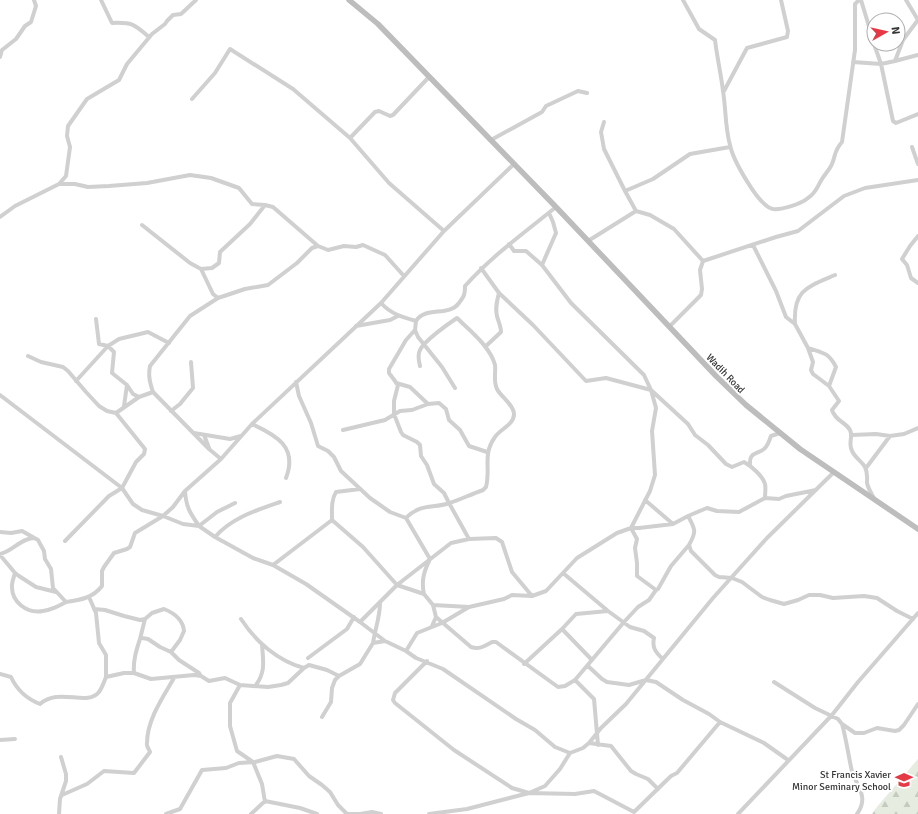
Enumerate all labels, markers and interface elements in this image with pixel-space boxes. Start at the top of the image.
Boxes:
north arrow [866,12,906,52]
text: N [888,26,902,35]
street label: Wadih Road [704,351,747,396]
place label: St Francis Xavier Minor Seminary School [792,769,891,793]
school or university icon: St Francis Xavier Minor Seminary School [894,770,914,790]

